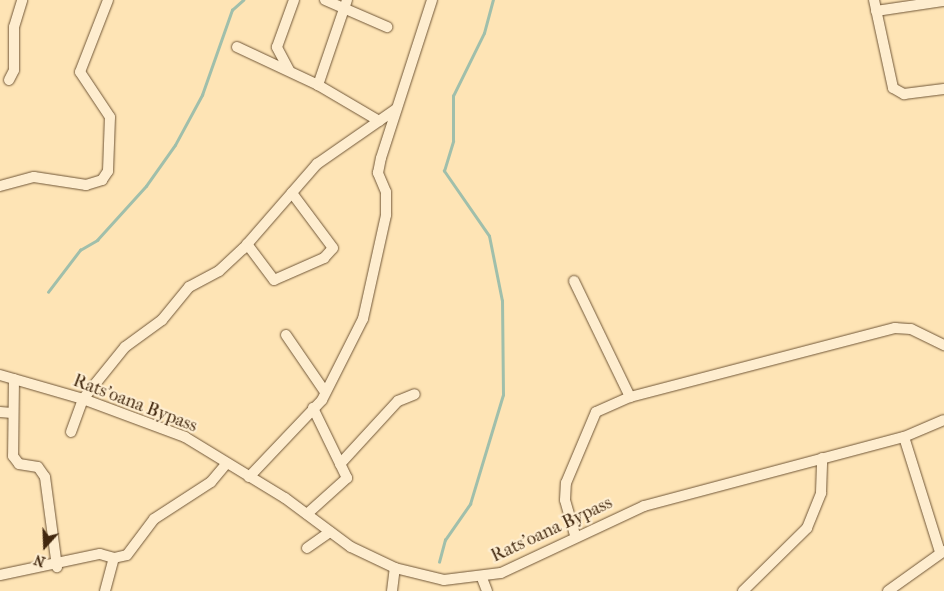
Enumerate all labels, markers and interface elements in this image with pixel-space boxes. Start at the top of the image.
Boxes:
street label: Rats'oana Bypass [70,370,200,438]
street label: Rats'oana Bypass [488,493,616,567]
north arrow [20,521,70,571]
text: N [32,551,48,570]

